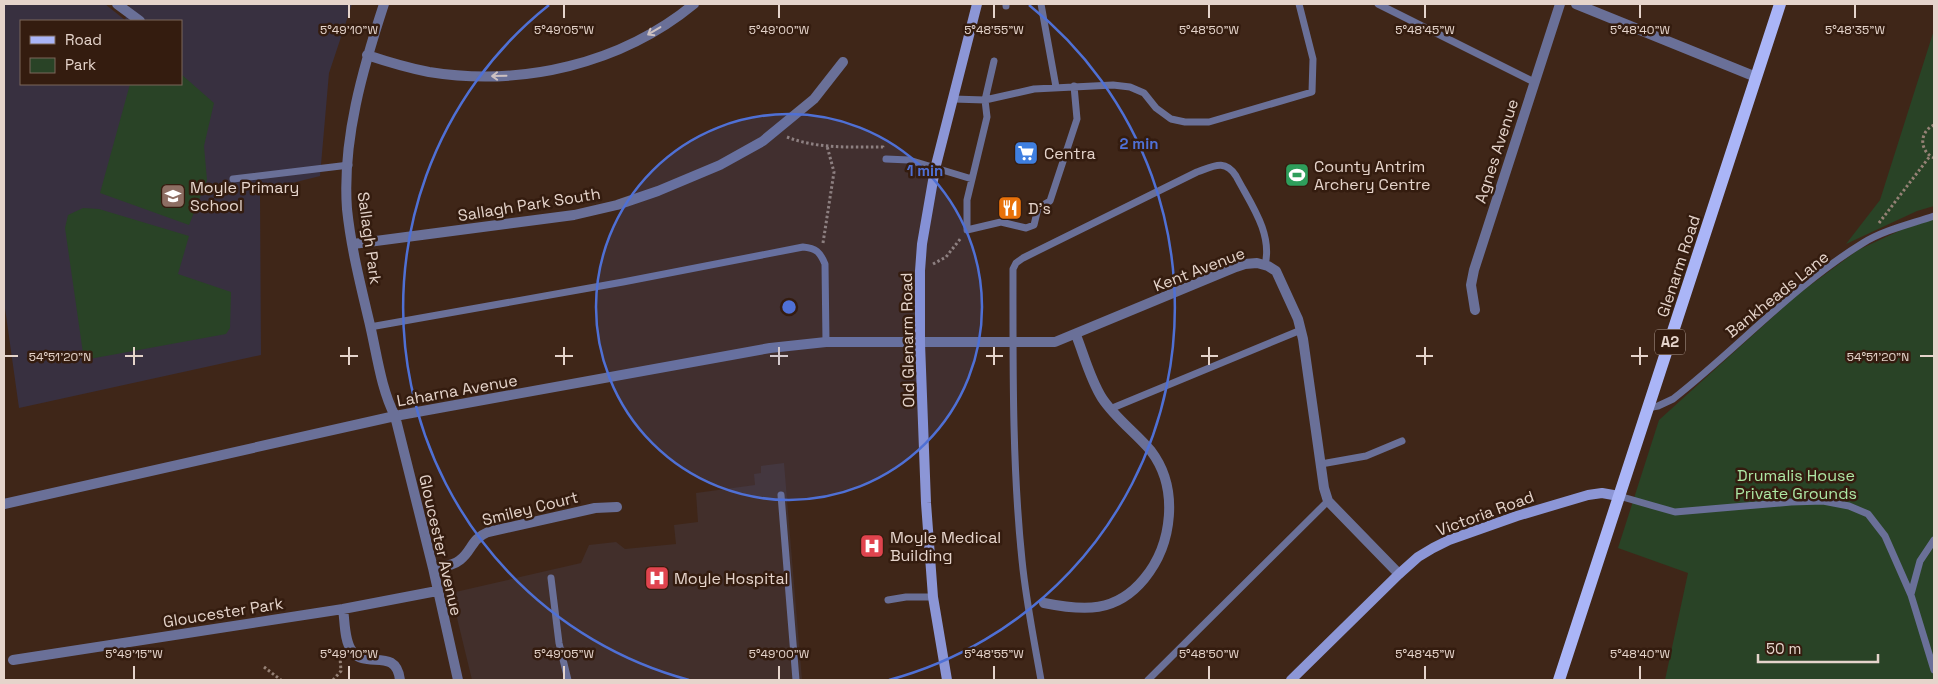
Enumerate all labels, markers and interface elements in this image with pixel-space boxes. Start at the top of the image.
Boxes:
legend [20,20,182,85]
text: 5°49'10"W [320,22,378,38]
text: 5°49'05"W [534,22,595,38]
text: 5°49'00"W [749,22,810,38]
text: 5°48'55"W [964,22,1024,38]
text: 5°48'50"W [1179,22,1240,38]
text: 5°48'45"W [1395,22,1455,38]
text: 5°48'40"W [1610,22,1671,38]
text: 5°48'35"W [1825,22,1885,38]
one-way arrow [647,27,661,37]
text: Road [65,30,102,49]
text: Park [65,55,96,74]
one-way arrow [492,71,508,81]
street label: Agnes Avenue [1470,96,1523,206]
text: 2 min [1120,134,1158,153]
supermarket icon: Centra [1013,140,1039,166]
place label: Centra [1044,143,1096,164]
place label: County Antrim Archery Centre [1314,156,1431,195]
text: 1 min [907,161,943,180]
sports icon: County Antrim Archery Centre [1284,162,1310,188]
place label: Moyle Primary School [190,177,299,216]
school or university icon: Moyle Primary School [160,183,186,209]
street label: Sallagh Park South [456,183,602,226]
street label: Sallagh Park [353,190,386,286]
restaurant icon: D's [997,195,1023,221]
place label: D's [1028,198,1051,219]
street label: Glenarm Road [1652,212,1705,320]
street label: Kent Avenue [1150,242,1248,297]
street label: Bankheads Lane [1722,246,1833,342]
street label: Old Glenarm Road [896,272,919,408]
centre of rings [780,298,798,316]
road number: A2 [1655,330,1685,354]
text: 54°51'20"N [29,349,91,365]
text: 54°51'20"N [1847,349,1909,365]
street label: Laharna Avenue [395,370,519,411]
park label: Drumalis House Private Grounds [1735,465,1857,504]
street label: Gloucester Avenue [414,472,467,618]
street label: Smiley Court [480,486,580,531]
street label: Victoria Road [1433,486,1537,541]
place label: Moyle Medical Building [890,527,1001,566]
hospital icon: Moyle Medical Building [859,533,885,559]
hospital icon: Moyle Hospital [644,565,670,591]
place label: Moyle Hospital [674,568,789,589]
street label: Gloucester Park [161,593,285,632]
scale bar [1758,632,1878,664]
text: 50 m [1766,639,1801,658]
text: 5°49'15"W [105,646,163,662]
text: 5°49'10"W [320,646,378,662]
text: 5°49'05"W [534,646,595,662]
text: 5°49'00"W [749,646,810,662]
text: 5°48'55"W [964,646,1024,662]
text: 5°48'50"W [1179,646,1240,662]
text: 5°48'45"W [1395,646,1455,662]
text: 5°48'40"W [1610,646,1671,662]

